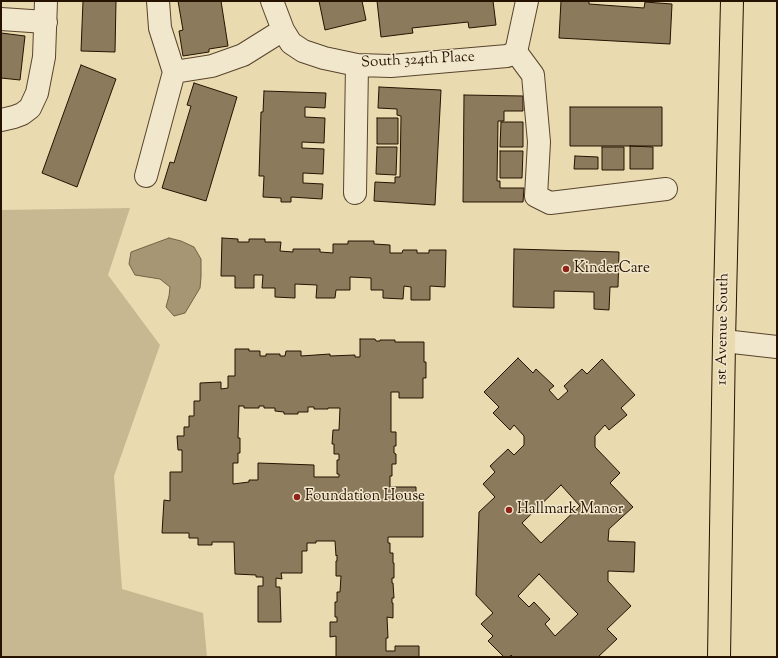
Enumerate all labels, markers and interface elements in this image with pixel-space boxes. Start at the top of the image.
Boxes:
street label: South 324th Place [361,49,475,73]
place label: KinderCare [574,260,650,278]
marker: KinderCare [561,264,571,274]
street label: 1st Avenue South [714,273,734,385]
place label: Foundation House [305,488,425,506]
marker: Foundation House [292,492,302,502]
place label: Hallmark Manor [517,501,623,519]
marker: Hallmark Manor [504,505,514,515]

